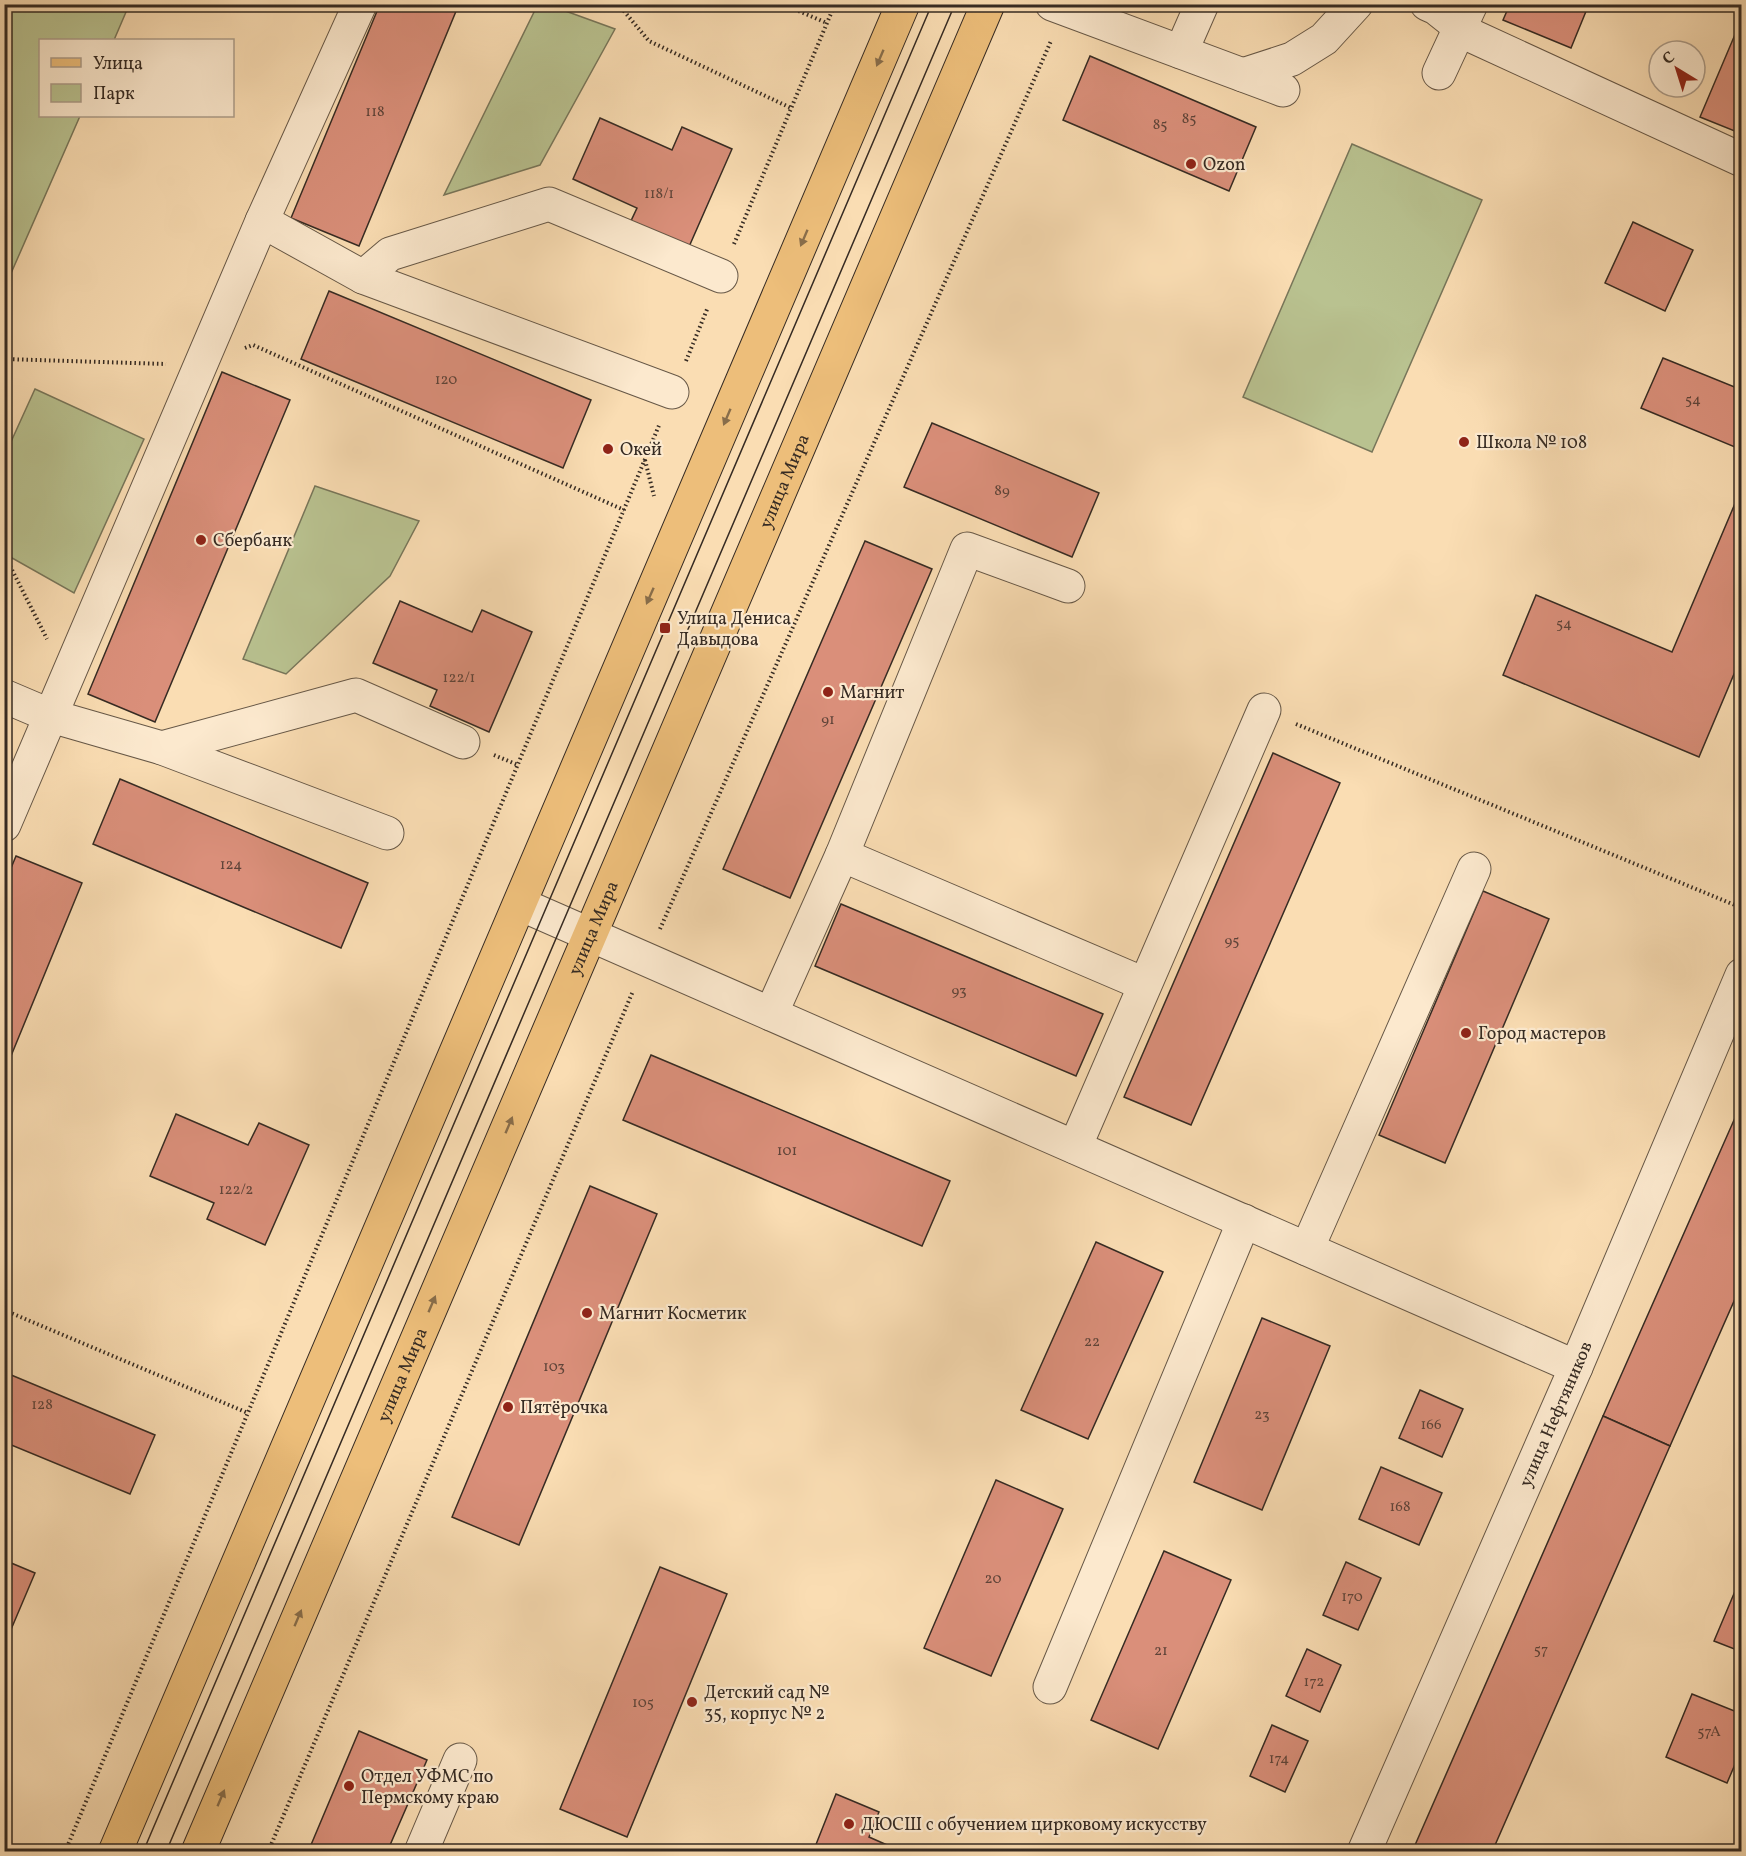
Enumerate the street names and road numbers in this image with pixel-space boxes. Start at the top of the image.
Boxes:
street label: улица Мира [754,430,817,533]
street label: улица Мира [563,877,626,980]
street label: улица Мира [372,1324,435,1427]
street label: улица Нефтяников [1514,1338,1599,1491]

